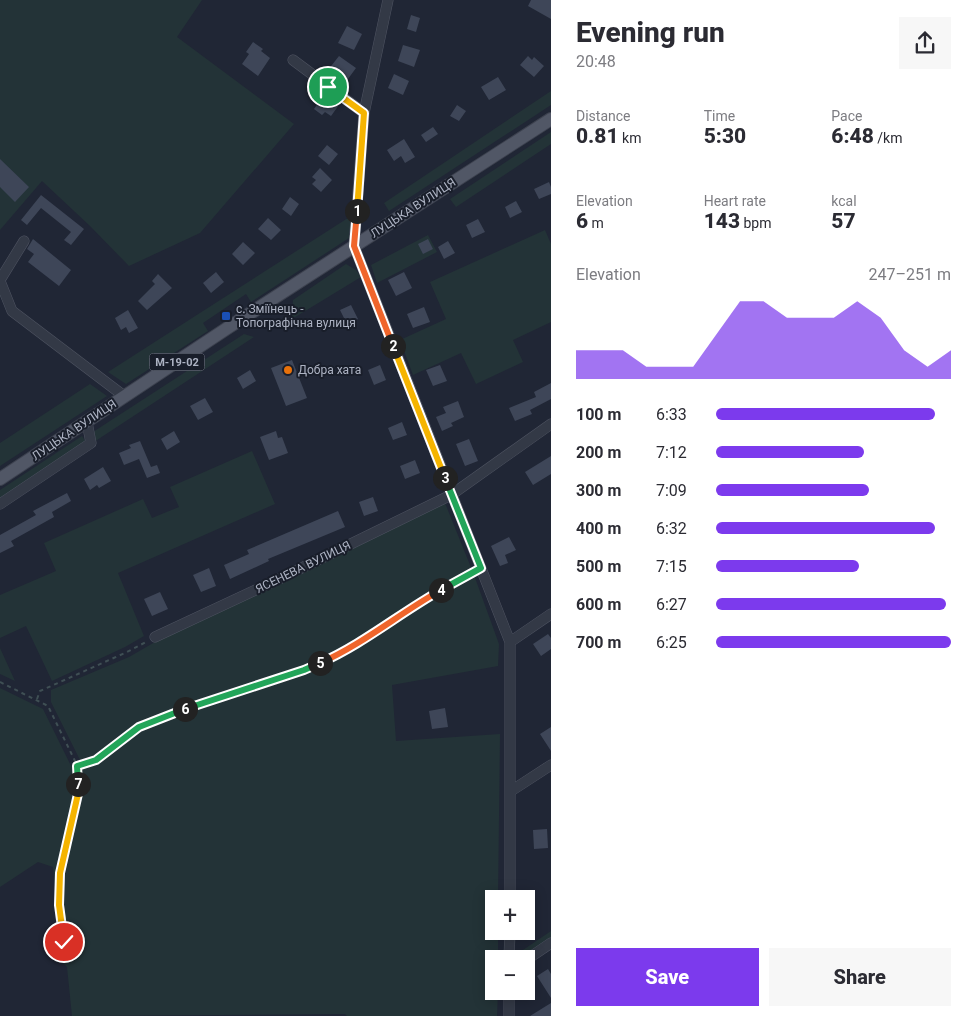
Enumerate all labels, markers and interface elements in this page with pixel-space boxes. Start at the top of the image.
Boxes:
text: Evening run [576,16,725,49]
button: share [899,17,951,69]
text: 20:48 [576,52,616,71]
pin [307,66,349,108]
icon: arrive [314,73,342,101]
text: Distance [576,108,631,124]
text: Time [704,108,735,124]
text: Pace [831,108,862,124]
text: 0.81 [576,124,619,148]
text: 5:30 [704,124,746,148]
text: 6:48 [831,124,874,148]
text: km [619,130,641,146]
text: /km [874,130,902,146]
street label: ЛУЦЬКА ВУЛИЦЯ [368,175,458,241]
text: Elevation [576,193,633,209]
text: Heart rate [704,193,766,209]
text: kcal [831,193,857,209]
pin: 1 [344,198,370,224]
text: 1 [353,203,362,219]
text: 6 [576,209,588,233]
text: 143 [704,209,740,233]
text: 57 [831,209,856,233]
text: m [588,215,604,231]
text: bpm [740,215,771,231]
text: Elevation [576,265,641,284]
text: 247–251 m [869,265,951,284]
place label: с. Зміїнець - Топографічна вулиця [236,302,356,330]
marker: с. Зміїнець - Топографічна вулиця [220,310,232,322]
pin: 2 [380,334,406,358]
text: 2 [389,338,398,354]
road number: М-19-02 [150,354,204,371]
place label: Добра хата [298,363,361,377]
marker: Добра хата [282,364,294,376]
street label: ЛУЦЬКА ВУЛИЦЯ [29,397,119,463]
text: 100 m [576,405,621,424]
text: 6:33 [656,405,687,424]
text: 200 m [576,443,621,462]
text: 7:12 [656,443,687,462]
pin: 3 [432,466,458,490]
text: 3 [441,470,450,486]
text: 300 m [576,481,621,500]
text: 7:09 [656,481,687,500]
text: 400 m [576,519,621,538]
text: 6:32 [656,519,687,538]
street label: ЯСЕНЕВА ВУЛИЦЯ [253,538,353,596]
text: 500 m [576,557,621,576]
text: 7:15 [656,557,687,576]
pin: 4 [428,578,454,602]
text: 4 [437,582,446,598]
text: 600 m [576,595,621,614]
text: 6:27 [656,595,687,614]
text: 700 m [576,633,621,652]
text: 6:25 [656,633,687,652]
pin: 5 [308,650,332,676]
text: 5 [316,655,325,671]
pin: 6 [172,696,198,722]
text: 6 [181,701,190,717]
pin: 7 [66,772,90,796]
text: 7 [74,776,83,792]
map controls [485,890,535,1000]
button: + [485,890,535,940]
pin [43,921,85,963]
icon: check [50,928,78,956]
button: Save [576,948,759,1006]
button: Share [769,948,951,1006]
button: − [485,950,535,1000]

